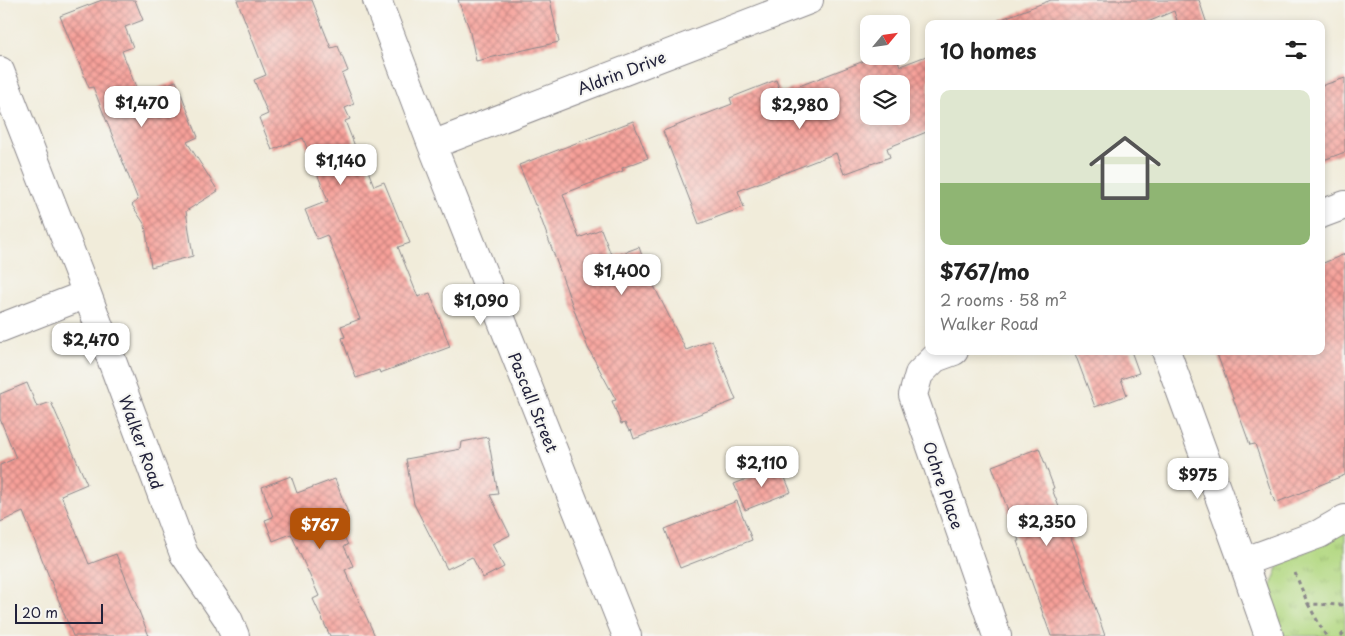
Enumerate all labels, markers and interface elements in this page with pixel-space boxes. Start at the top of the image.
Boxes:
north arrow [860,15,910,65]
map controls [860,15,910,125]
text: 10 homes [940,34,1037,66]
icon: filters [1282,36,1310,64]
street label: Aldrin Drive [573,44,669,100]
button: layers [860,75,910,125]
pin: $1,470 [101,86,183,128]
pin: $2,980 [759,88,841,130]
text: $1,470 [115,90,169,114]
text: $2,980 [772,92,828,116]
icon: home [1080,123,1170,213]
pin: $1,140 [300,144,382,186]
text: $1,140 [316,148,366,172]
pin: $1,400 [581,254,663,296]
text: $767/mo [940,255,1029,287]
text: $1,400 [594,258,650,282]
pin: $1,090 [440,284,522,326]
text: 2 rooms · 58 m² [940,287,1067,311]
text: $1,090 [454,288,508,312]
text: Walker Road [940,311,1039,335]
pin: $2,470 [50,322,132,365]
text: $2,470 [63,327,119,351]
street label: Pascall Street [503,348,565,456]
street label: Walker Road [114,392,170,492]
street label: Ochre Place [918,438,970,532]
pin: $2,110 [721,446,803,488]
text: $2,110 [737,450,787,474]
pin: $975 [1168,458,1228,500]
text: $975 [1178,462,1218,486]
pin: $2,350 [1006,504,1088,547]
pin: $767 [290,508,350,550]
text: $2,350 [1018,509,1076,533]
text: $767 [301,512,339,536]
scale bar [15,601,102,624]
text: 20 m [22,602,58,623]

